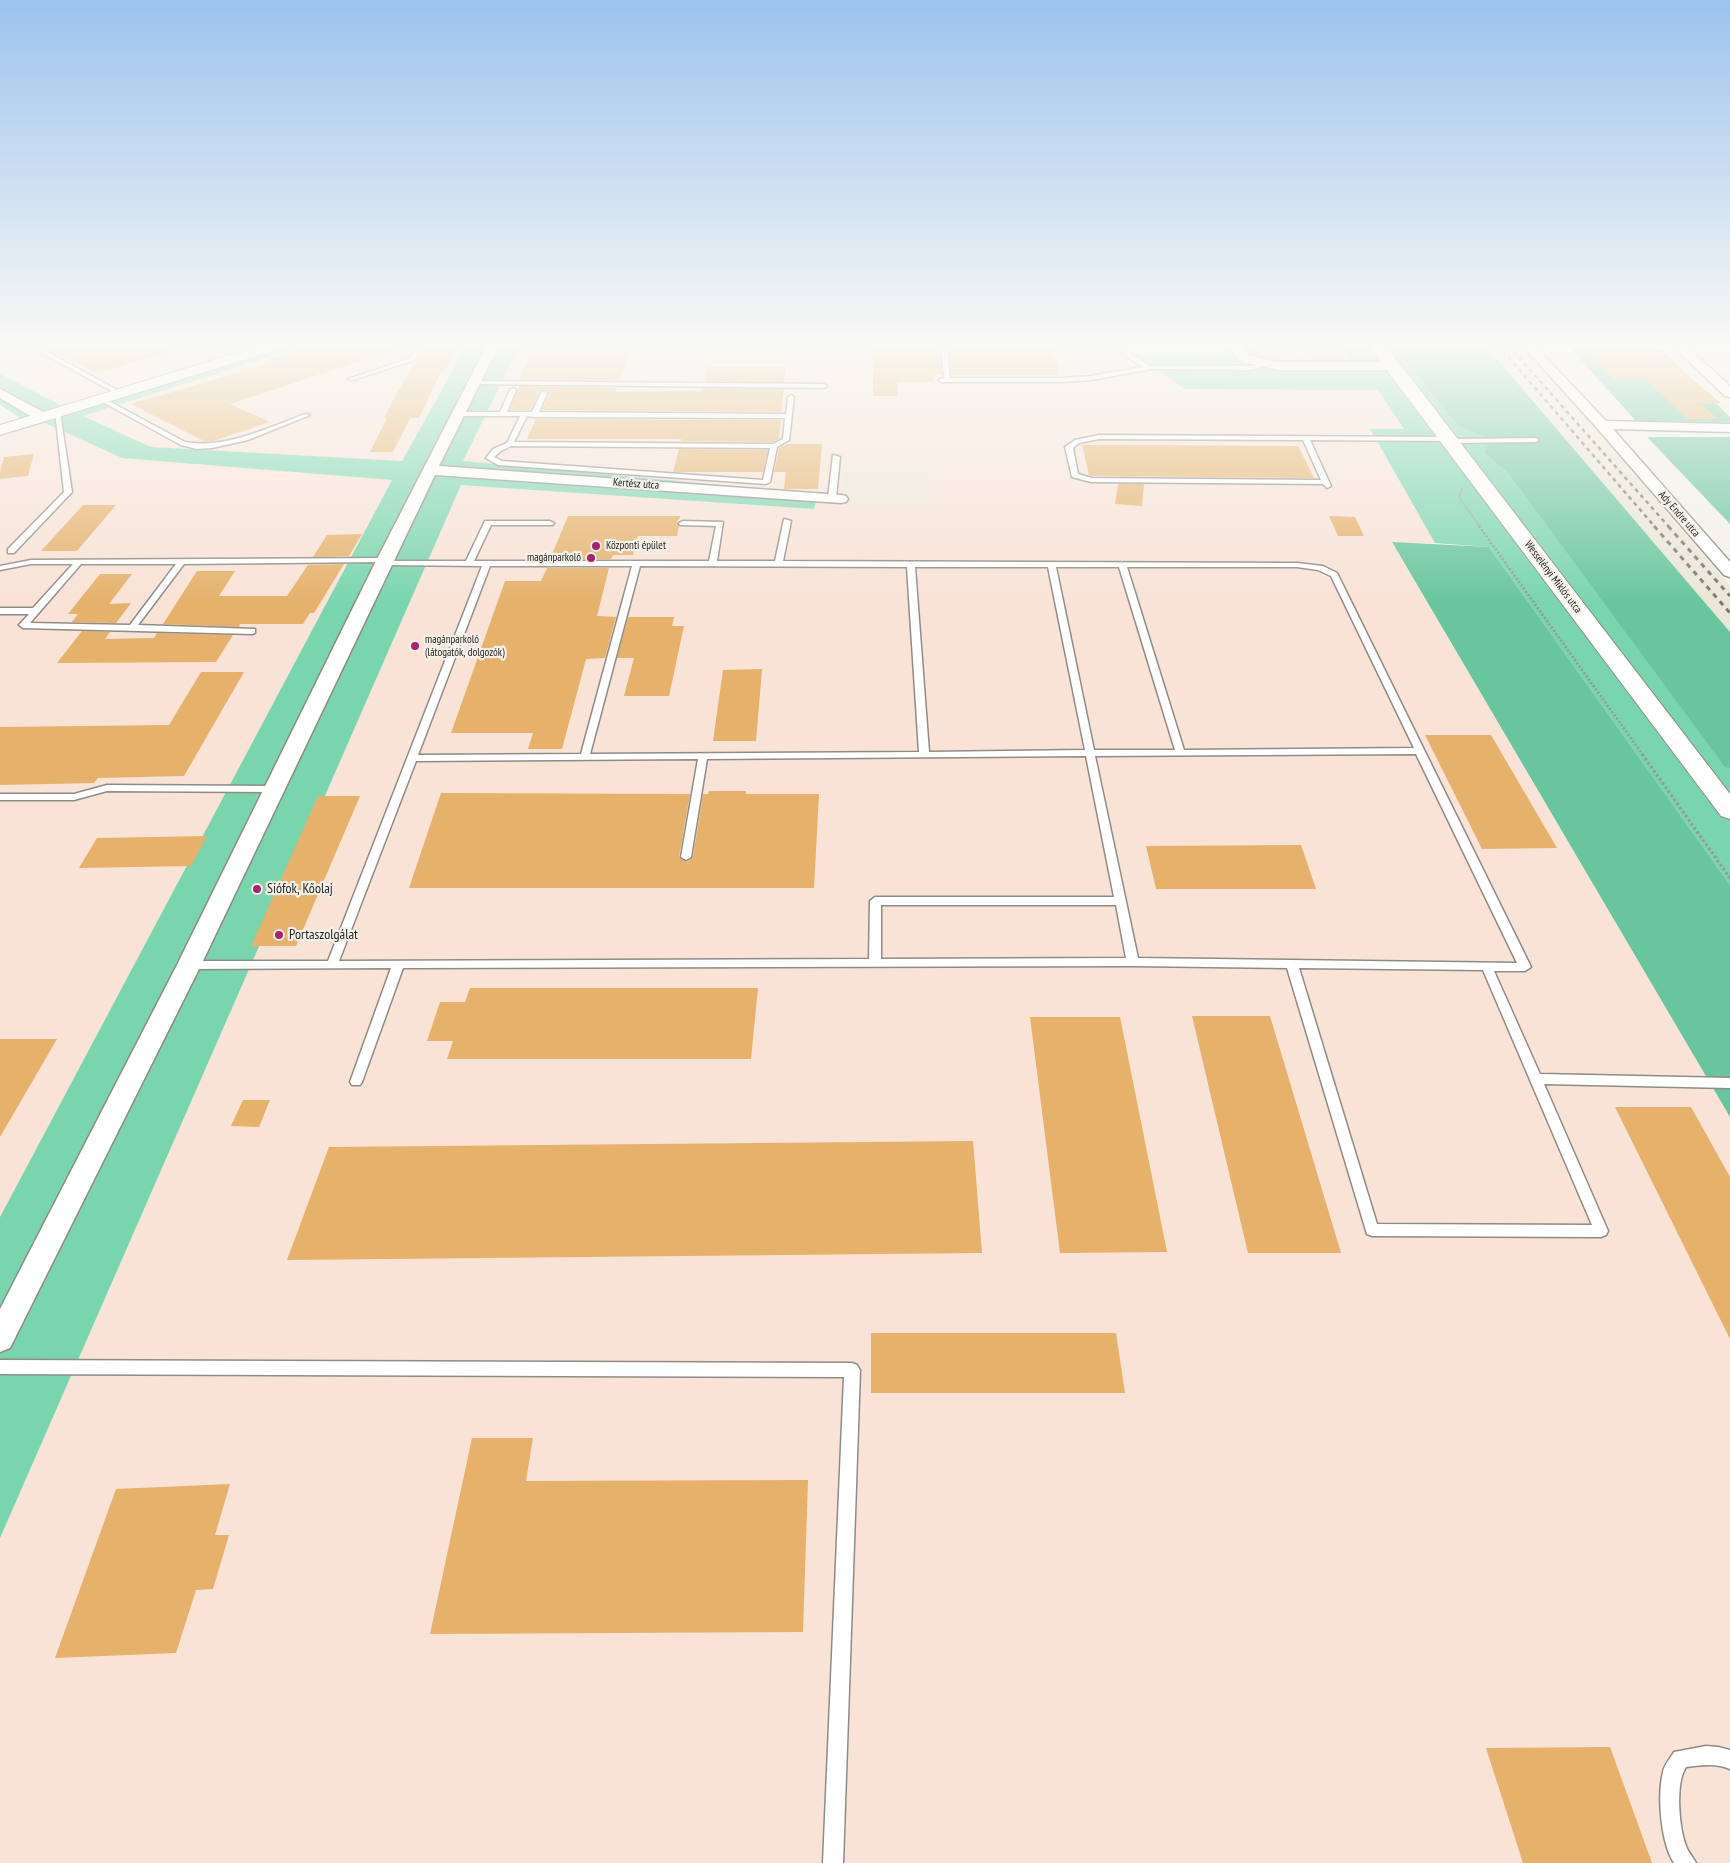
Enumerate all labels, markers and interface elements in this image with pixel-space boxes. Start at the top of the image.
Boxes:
street label: Kertész utca [612,476,660,492]
street label: Ady Endre utca [1655,488,1703,540]
street label: Wesselényi Miklós utca [1521,538,1585,616]
place label: Központi épület [606,539,666,553]
marker: Központi épület [590,540,602,552]
place label: magánparkoló [527,551,581,565]
marker: magánparkoló [585,552,597,564]
place label: magánparkoló (látogatók, dolgozók) [425,633,505,659]
marker: magánparkoló (látogatók, dolgozók) [409,640,421,652]
place label: Siófok, Kőolaj [267,881,333,897]
marker: Siófok, Kőolaj [251,883,263,895]
place label: Portaszolgálat [289,927,358,943]
marker: Portaszolgálat [273,929,285,941]

